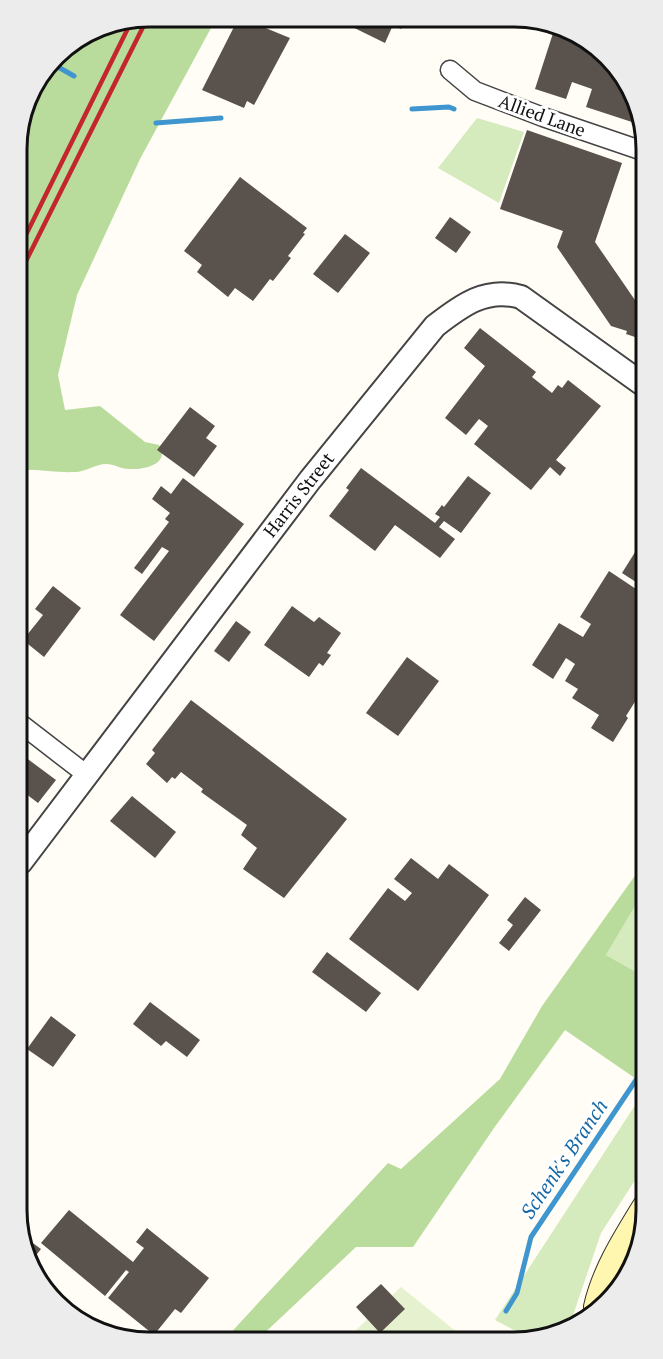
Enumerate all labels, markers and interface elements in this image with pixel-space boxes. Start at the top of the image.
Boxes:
street label: Allied Lane [496,88,589,142]
street label: Harris Street [257,447,339,542]
water label: Schenk's Branch [514,1094,613,1224]

